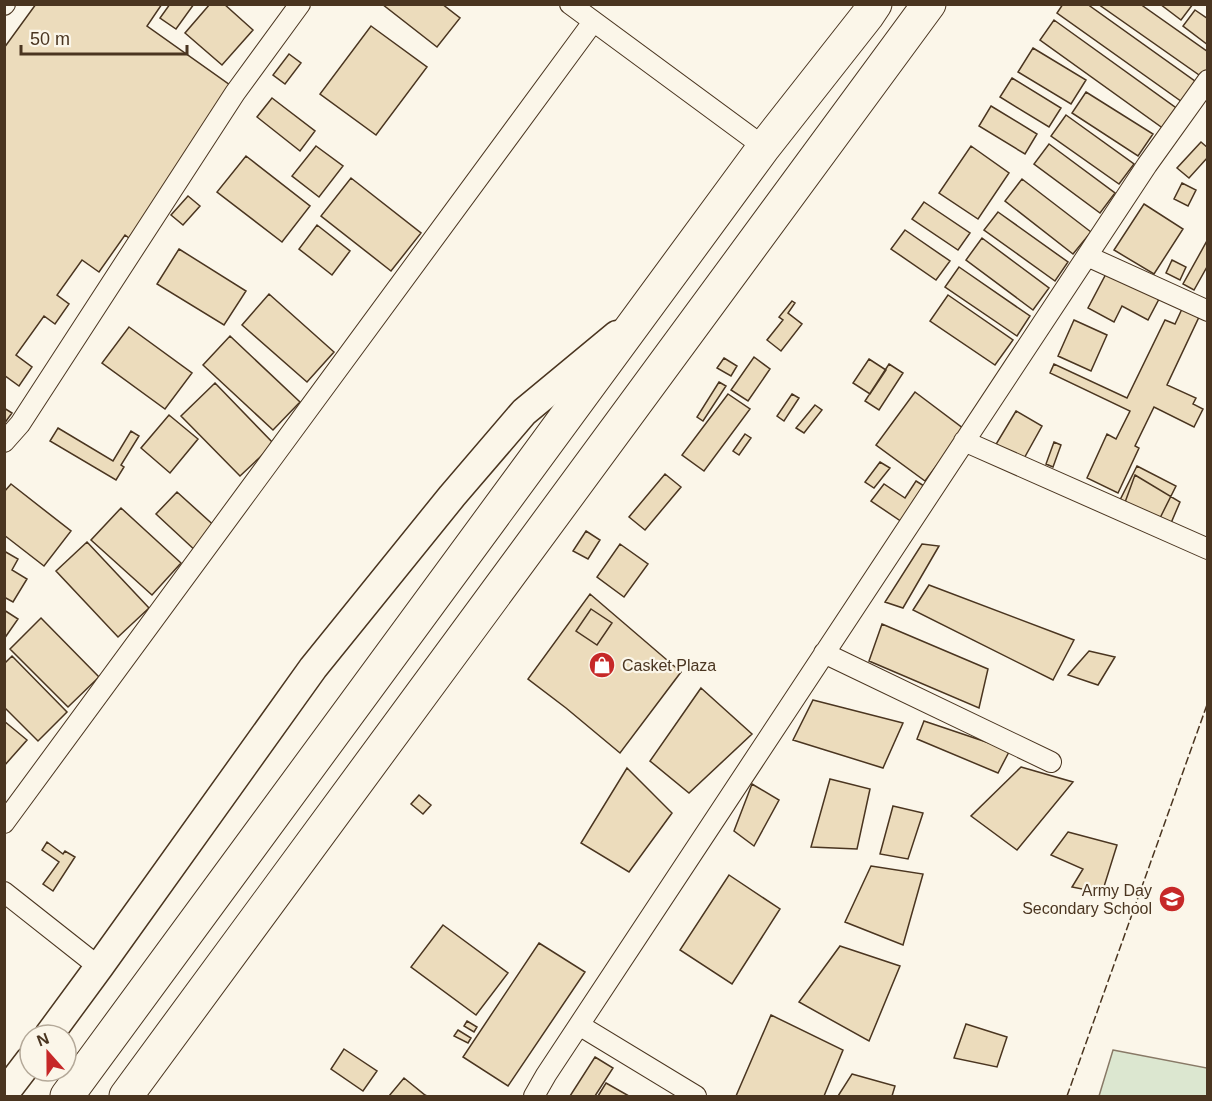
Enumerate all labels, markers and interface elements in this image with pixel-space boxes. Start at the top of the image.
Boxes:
scale bar [21,18,188,56]
text: 50 m [30,29,70,49]
shop icon: Casket Plaza [587,650,617,680]
place label: Casket Plaza [622,657,716,674]
place label: Army Day Secondary School [1022,882,1152,917]
school or university icon: Army Day Secondary School [1157,884,1187,914]
north arrow [18,1023,78,1083]
text: N [34,1029,51,1049]

